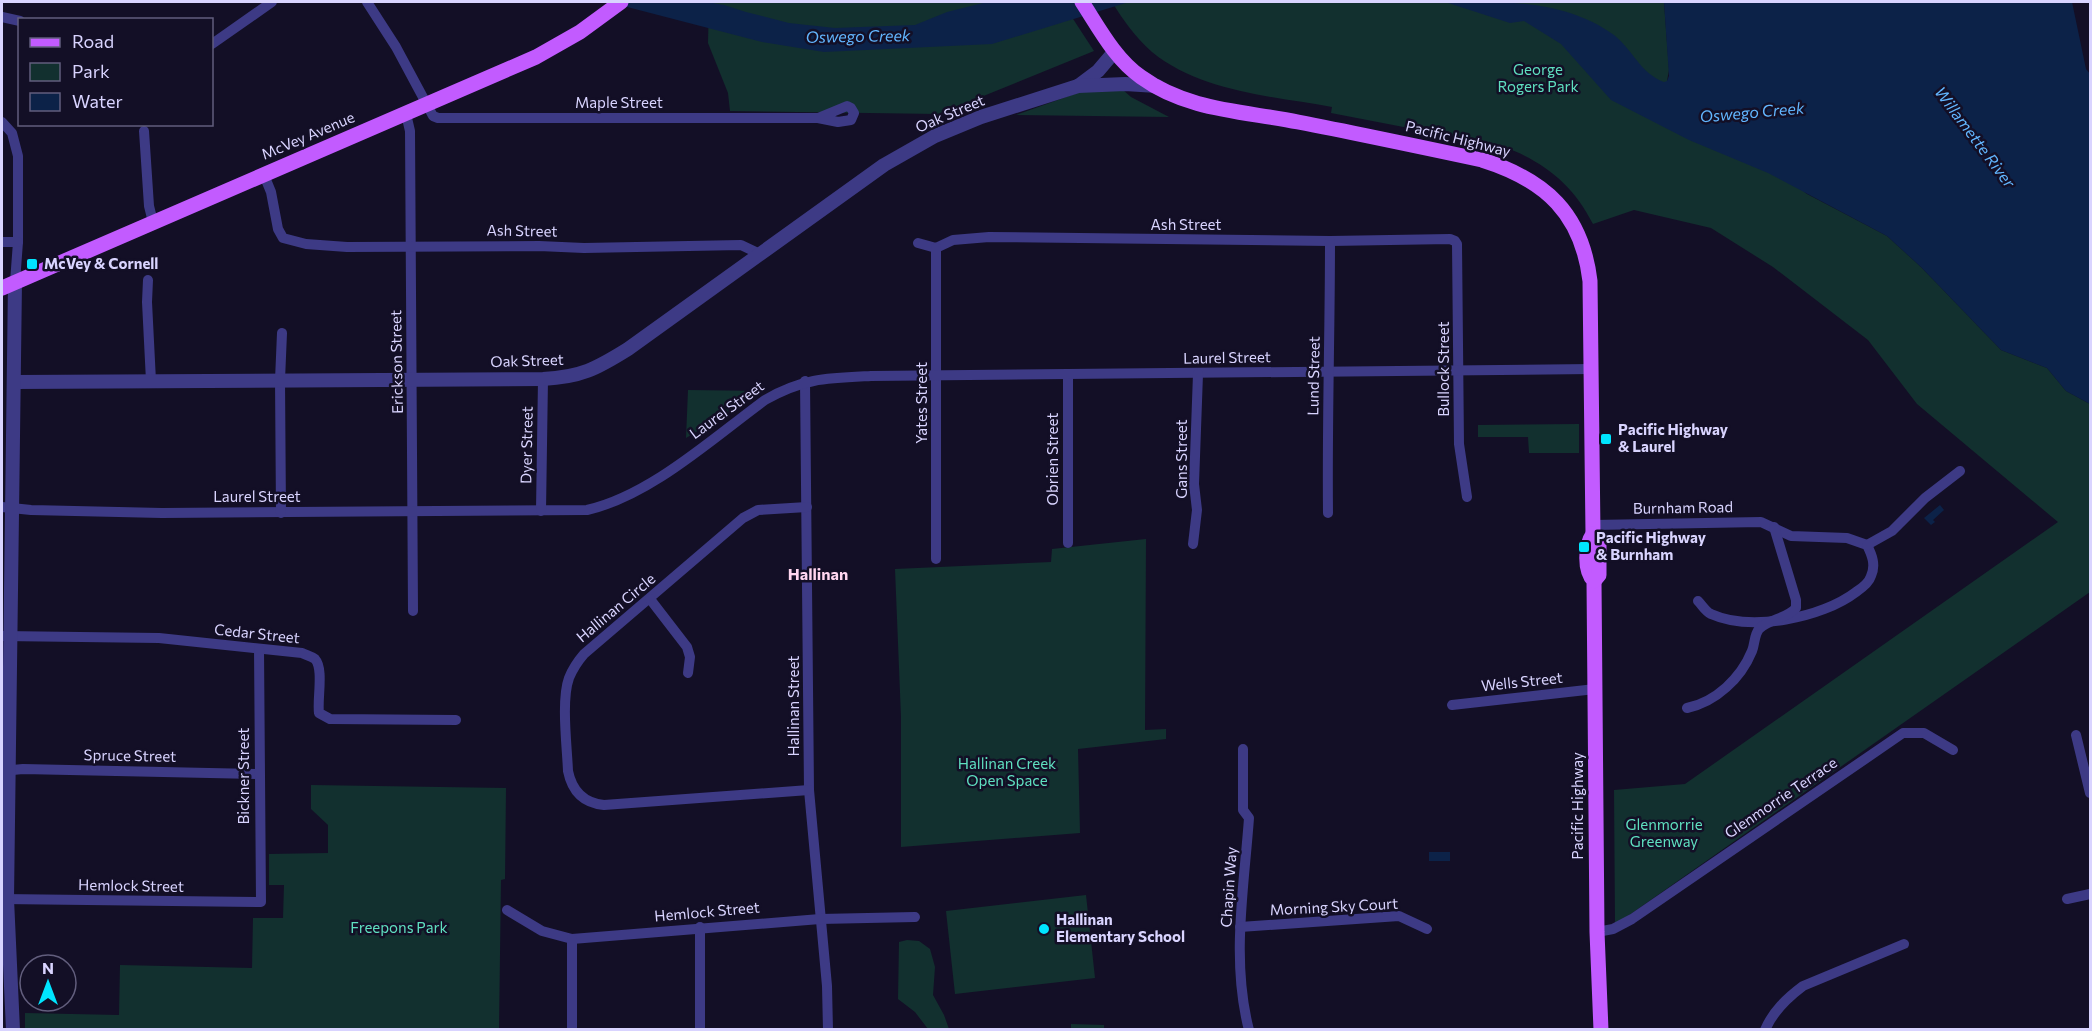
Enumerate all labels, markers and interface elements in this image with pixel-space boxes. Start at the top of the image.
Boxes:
legend [18,18,213,126]
water label: Oswego Creek [805,25,911,46]
text: Road [72,30,114,52]
text: Park [72,60,110,82]
park label: George Rogers Park [1497,60,1579,95]
water label: Willamette River [1931,82,2020,191]
text: Water [72,90,123,112]
street label: Oak Street [912,90,987,136]
street label: Maple Street [575,93,663,111]
water label: Oswego Creek [1699,97,1805,126]
street label: McVey Avenue [258,107,357,163]
street label: Pacific Highway [1404,116,1513,160]
street label: Ash Street [1150,215,1222,233]
street label: Ash Street [486,220,558,240]
place label: McVey & Cornell [44,254,158,272]
marker: McVey & Cornell [25,257,39,271]
street label: Erickson Street [386,310,406,414]
street label: Bullock Street [1434,321,1452,417]
street label: Lund Street [1303,336,1323,416]
street label: Laurel Street [1183,347,1271,367]
street label: Oak Street [490,350,564,370]
street label: Yates Street [912,362,930,444]
street label: Laurel Street [686,376,767,442]
street label: Dyer Street [516,406,536,484]
street label: Obrien Street [1043,413,1061,505]
street label: Gans Street [1172,419,1190,499]
place label: Pacific Highway & Laurel [1618,420,1729,455]
marker: Pacific Highway & Laurel [1599,432,1613,446]
street label: Laurel Street [213,487,301,505]
street label: Burnham Road [1633,497,1733,517]
place label: Pacific Highway & Burnham [1596,528,1707,563]
marker: Pacific Highway & Burnham [1577,540,1591,554]
district label: Hallinan [788,564,848,583]
street label: Hallinan Circle [572,569,659,645]
street label: Cedar Street [213,620,301,646]
street label: Hallinan Street [784,656,802,756]
street label: Wells Street [1480,668,1564,694]
street label: Bickner Street [234,728,252,824]
street label: Spruce Street [84,745,176,765]
street label: Pacific Highway [1568,752,1586,860]
street label: Glenmorrie Terrace [1721,753,1840,841]
park label: Hallinan Creek Open Space [958,754,1056,789]
park label: Glenmorrie Greenway [1625,815,1703,850]
street label: Chapin Way [1216,846,1240,928]
street label: Hemlock Street [78,875,184,895]
street label: Morning Sky Court [1269,894,1399,918]
street label: Hemlock Street [653,897,760,925]
place label: Hallinan Elementary School [1056,910,1185,945]
park label: Freepons Park [350,918,448,936]
marker: Hallinan Elementary School [1037,922,1051,936]
north arrow [18,953,78,1013]
text: N [42,958,54,977]

